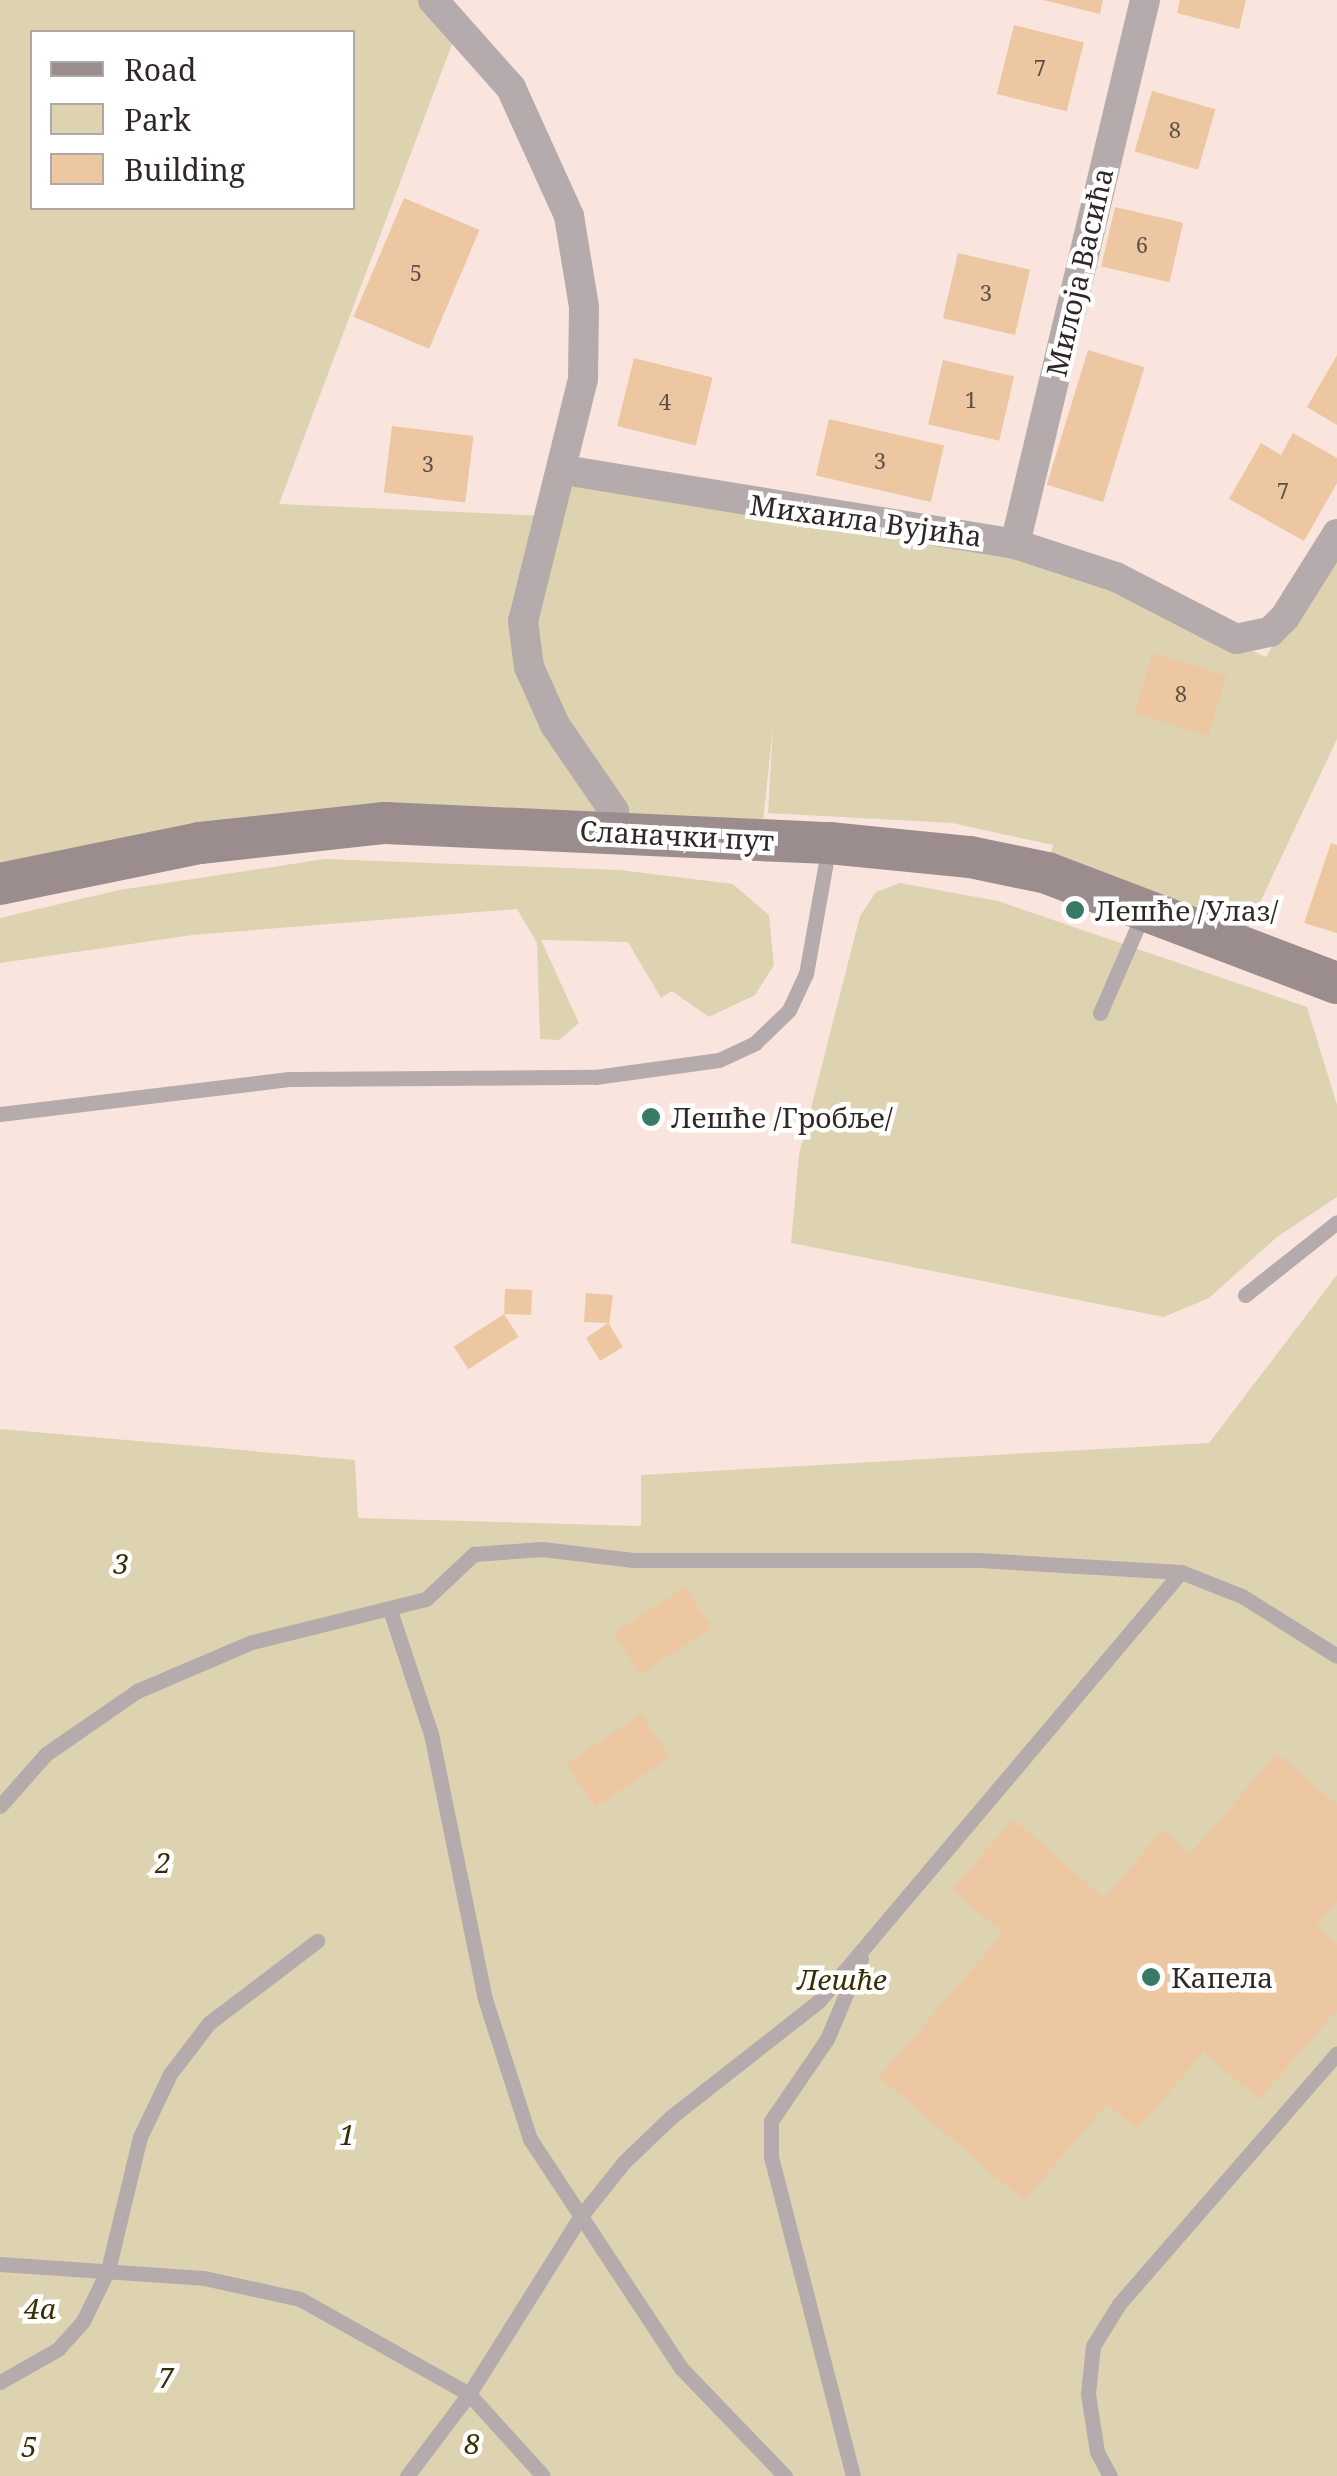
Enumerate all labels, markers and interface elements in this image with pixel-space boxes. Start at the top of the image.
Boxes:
legend [30,30,355,210]
text: Road [124,49,196,90]
house number: 7 [1034,55,1046,81]
text: Park [124,99,191,140]
house number: 8 [1169,117,1181,143]
text: Building [124,149,245,190]
street label: Милоја Васића [1039,165,1119,379]
house number: 6 [1136,232,1148,258]
house number: 5 [410,260,422,286]
house number: 3 [980,280,992,306]
house number: 1 [965,387,977,413]
house number: 4 [659,389,671,415]
house number: 3 [874,448,886,474]
house number: 3 [422,451,434,477]
house number: 7 [1277,478,1289,504]
street label: Михаила Вујића [748,487,984,553]
house number: 8 [1175,681,1187,707]
street label: Сланачки пут [579,813,775,857]
place label: Лешће /Улаз/ [1095,893,1278,927]
marker: Лешће /Улаз/ [1064,899,1086,921]
place label: Лешће /Гробље/ [671,1100,893,1134]
marker: Лешће /Гробље/ [640,1106,662,1128]
park label: 3 [113,1546,129,1580]
park label: 2 [155,1845,171,1879]
place label: Капела [1171,1960,1273,1994]
park label: Лешће [797,1962,887,1996]
marker: Капела [1140,1966,1162,1988]
park label: 1 [339,2117,355,2151]
park label: 4a [24,2291,56,2325]
park label: 7 [158,2360,174,2394]
park label: 8 [464,2426,480,2460]
park label: 5 [21,2429,37,2463]

